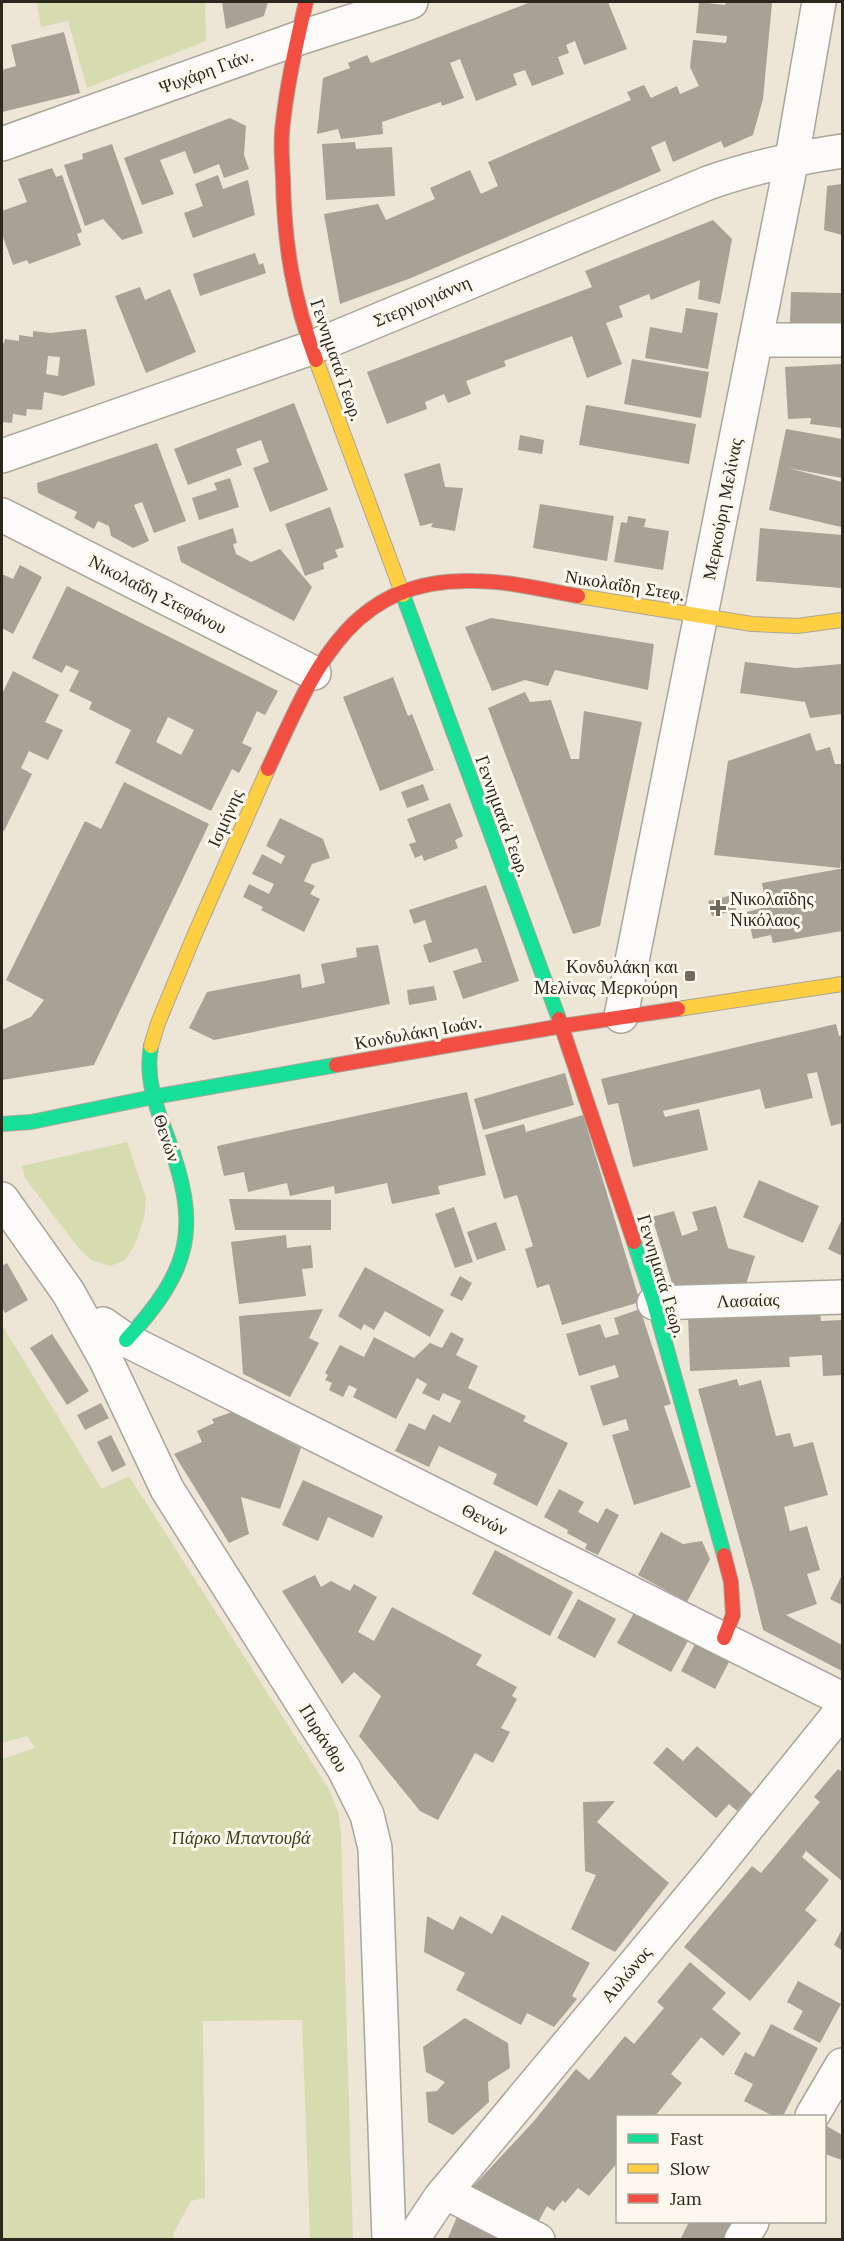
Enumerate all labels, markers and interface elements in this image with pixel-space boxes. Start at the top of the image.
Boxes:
street label: Ψυχάρη Γιάν. [156,43,256,99]
street label: Στεργιογιάννη [370,270,474,332]
street label: Γεννηματά Γεωρ. [305,296,369,424]
street label: Μερκούρη Μελίνας [697,436,747,582]
street label: Νικολαΐδη Στεφάνου [85,549,231,639]
street label: Νικολαΐδη Στεφ. [563,564,687,606]
street label: Γεννηματά Γεωρ. [470,752,536,880]
street label: Ισμήνης [202,786,248,850]
place label: Νικολαΐδης Νικόλαος [730,887,814,931]
marker: Νικολαΐδης Νικόλαος [711,901,725,915]
place label: Κονδυλάκη και Μελίνας Μερκούρη [534,955,678,999]
marker: Κονδυλάκη και Μελίνας Μερκούρη [683,969,697,983]
street label: Κονδυλάκη Ιωάν. [353,1009,483,1055]
street label: Θενών [148,1111,186,1165]
street label: Γεννηματά Γεωρ. [632,1212,692,1340]
street label: Λασαίας [716,1287,780,1313]
street label: Θενών [458,1498,512,1540]
street label: Πυράνθου [294,1700,354,1776]
park label: Πάρκο Μπαντουβά [172,1826,311,1849]
street label: Αυλώνος [596,1941,656,2007]
legend [616,2115,826,2223]
text: Fast [670,2127,704,2150]
text: Slow [670,2157,710,2180]
text: Jam [669,2187,702,2210]

